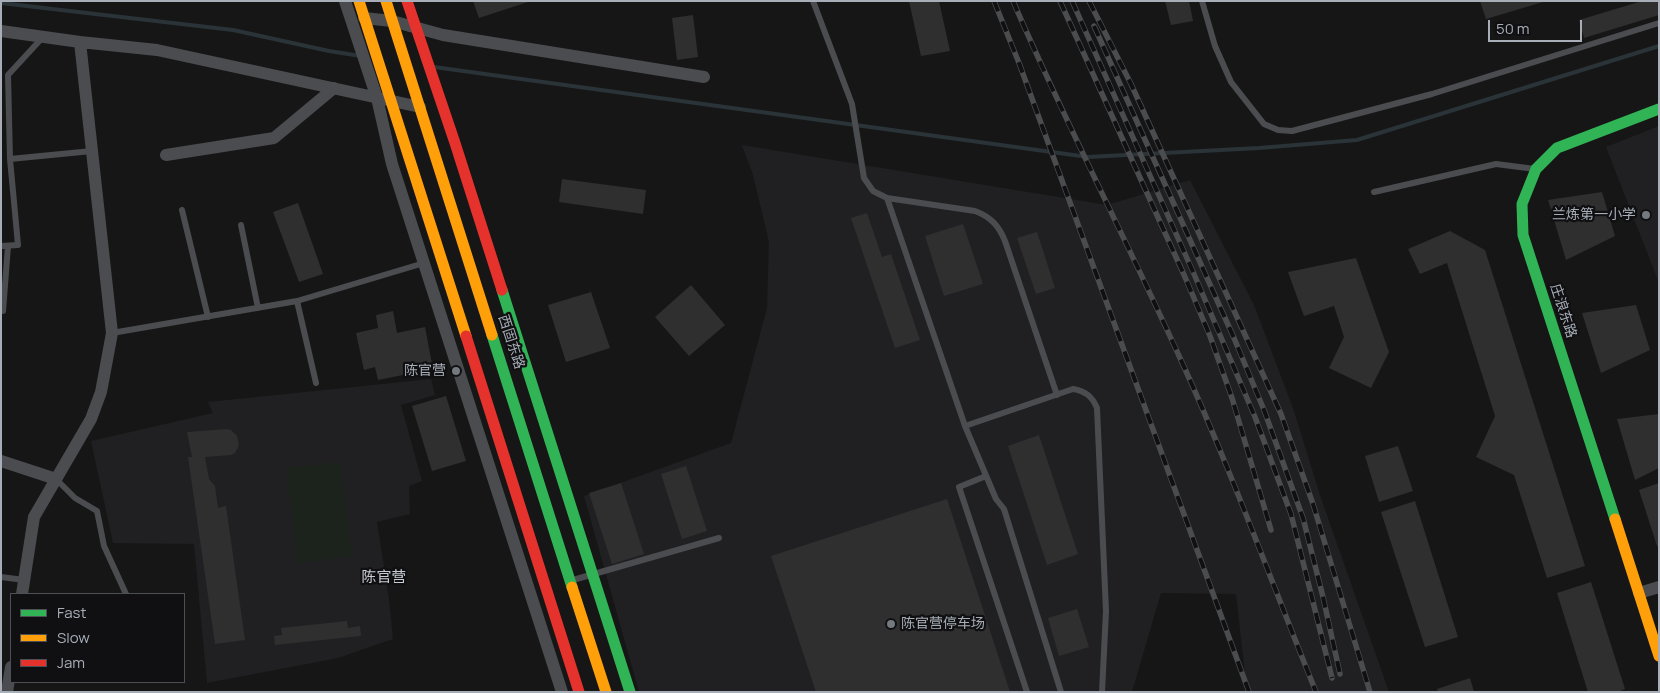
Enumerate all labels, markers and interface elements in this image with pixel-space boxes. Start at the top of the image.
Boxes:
scale bar [1490,10,1584,42]
text: 50 m [1496,18,1530,39]
place label: 兰炼第一小学 [1552,207,1636,223]
marker: 兰炼第一小学 [1640,209,1652,221]
street label: 庄浪东路 [1546,282,1580,340]
street label: 西固东路 [494,313,528,371]
place label: 陈官营 [404,363,446,379]
marker: 陈官营 [450,365,462,377]
district label: 陈官营 [362,569,406,587]
legend [10,593,185,683]
text: Fast [57,602,86,623]
place label: 陈官营停车场 [901,616,985,632]
marker: 陈官营停车场 [885,618,897,630]
text: Slow [57,627,90,648]
text: Jam [57,652,85,673]

